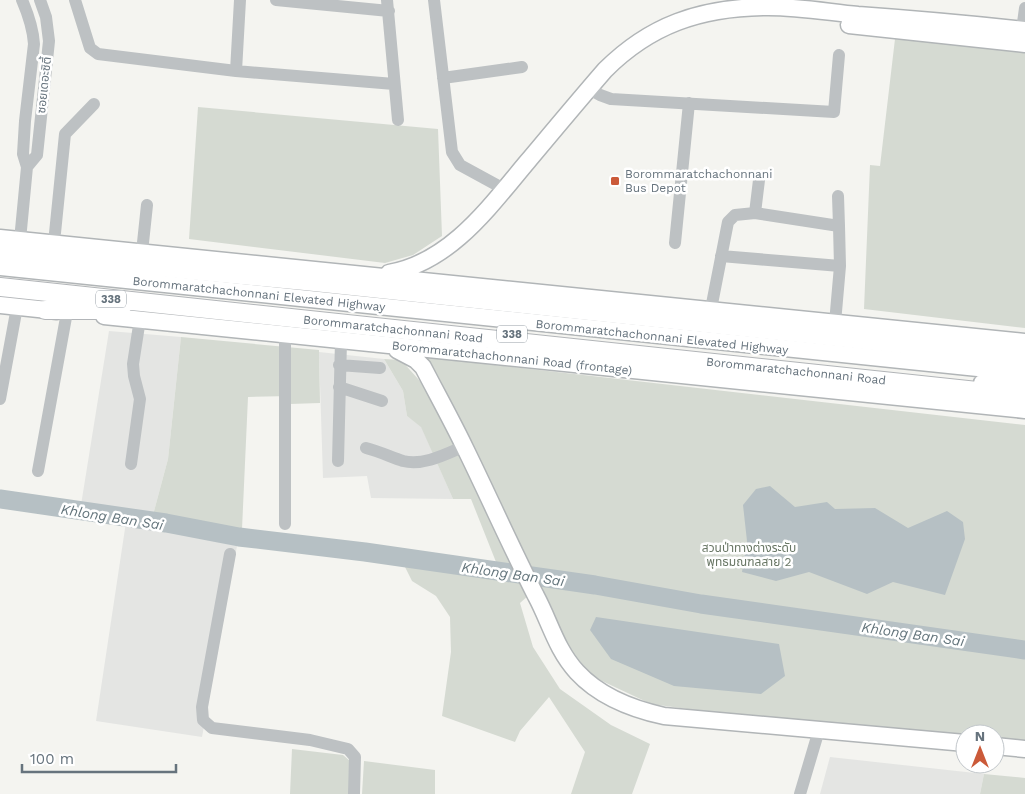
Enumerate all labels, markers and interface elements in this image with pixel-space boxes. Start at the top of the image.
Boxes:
street label: ซอยเดอะซิตี้ [32,56,54,114]
place label: Borommaratchachonnani Bus Depot [625,167,772,195]
marker: Borommaratchachonnani Bus Depot [609,175,621,187]
street label: Borommaratchachonnani Elevated Highway [132,274,387,314]
road number: 338 [96,290,126,308]
street label: Borommaratchachonnani Road [302,313,484,345]
street label: Borommaratchachonnani Elevated Highway [535,317,790,357]
road number: 338 [497,326,527,342]
street label: Borommaratchachonnani Road (frontage) [391,338,633,378]
street label: Borommaratchachonnani Road [705,355,887,387]
water label: Khlong Ban Sai [60,501,165,533]
park label: สวนป่าทางต่างระดับ พุทธมณฑลสาย 2 [702,541,796,569]
water label: Khlong Ban Sai [461,559,566,589]
water label: Khlong Ban Sai [861,619,966,649]
north arrow [955,724,1005,774]
text: N [975,728,985,744]
scale bar [22,742,176,774]
text: 100 m [30,750,74,768]

